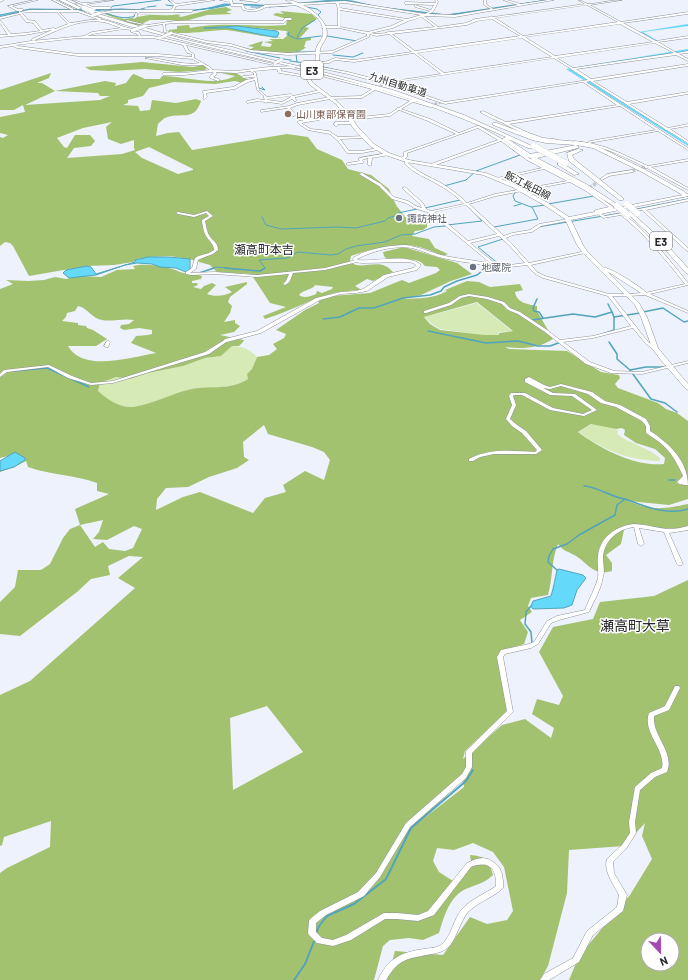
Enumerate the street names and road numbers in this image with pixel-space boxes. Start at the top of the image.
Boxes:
road number: E3 [301,61,323,79]
street label: 九州自動車道 [368,69,428,99]
street label: 飯江長田線 [503,168,553,202]
road number: E3 [650,232,672,250]

